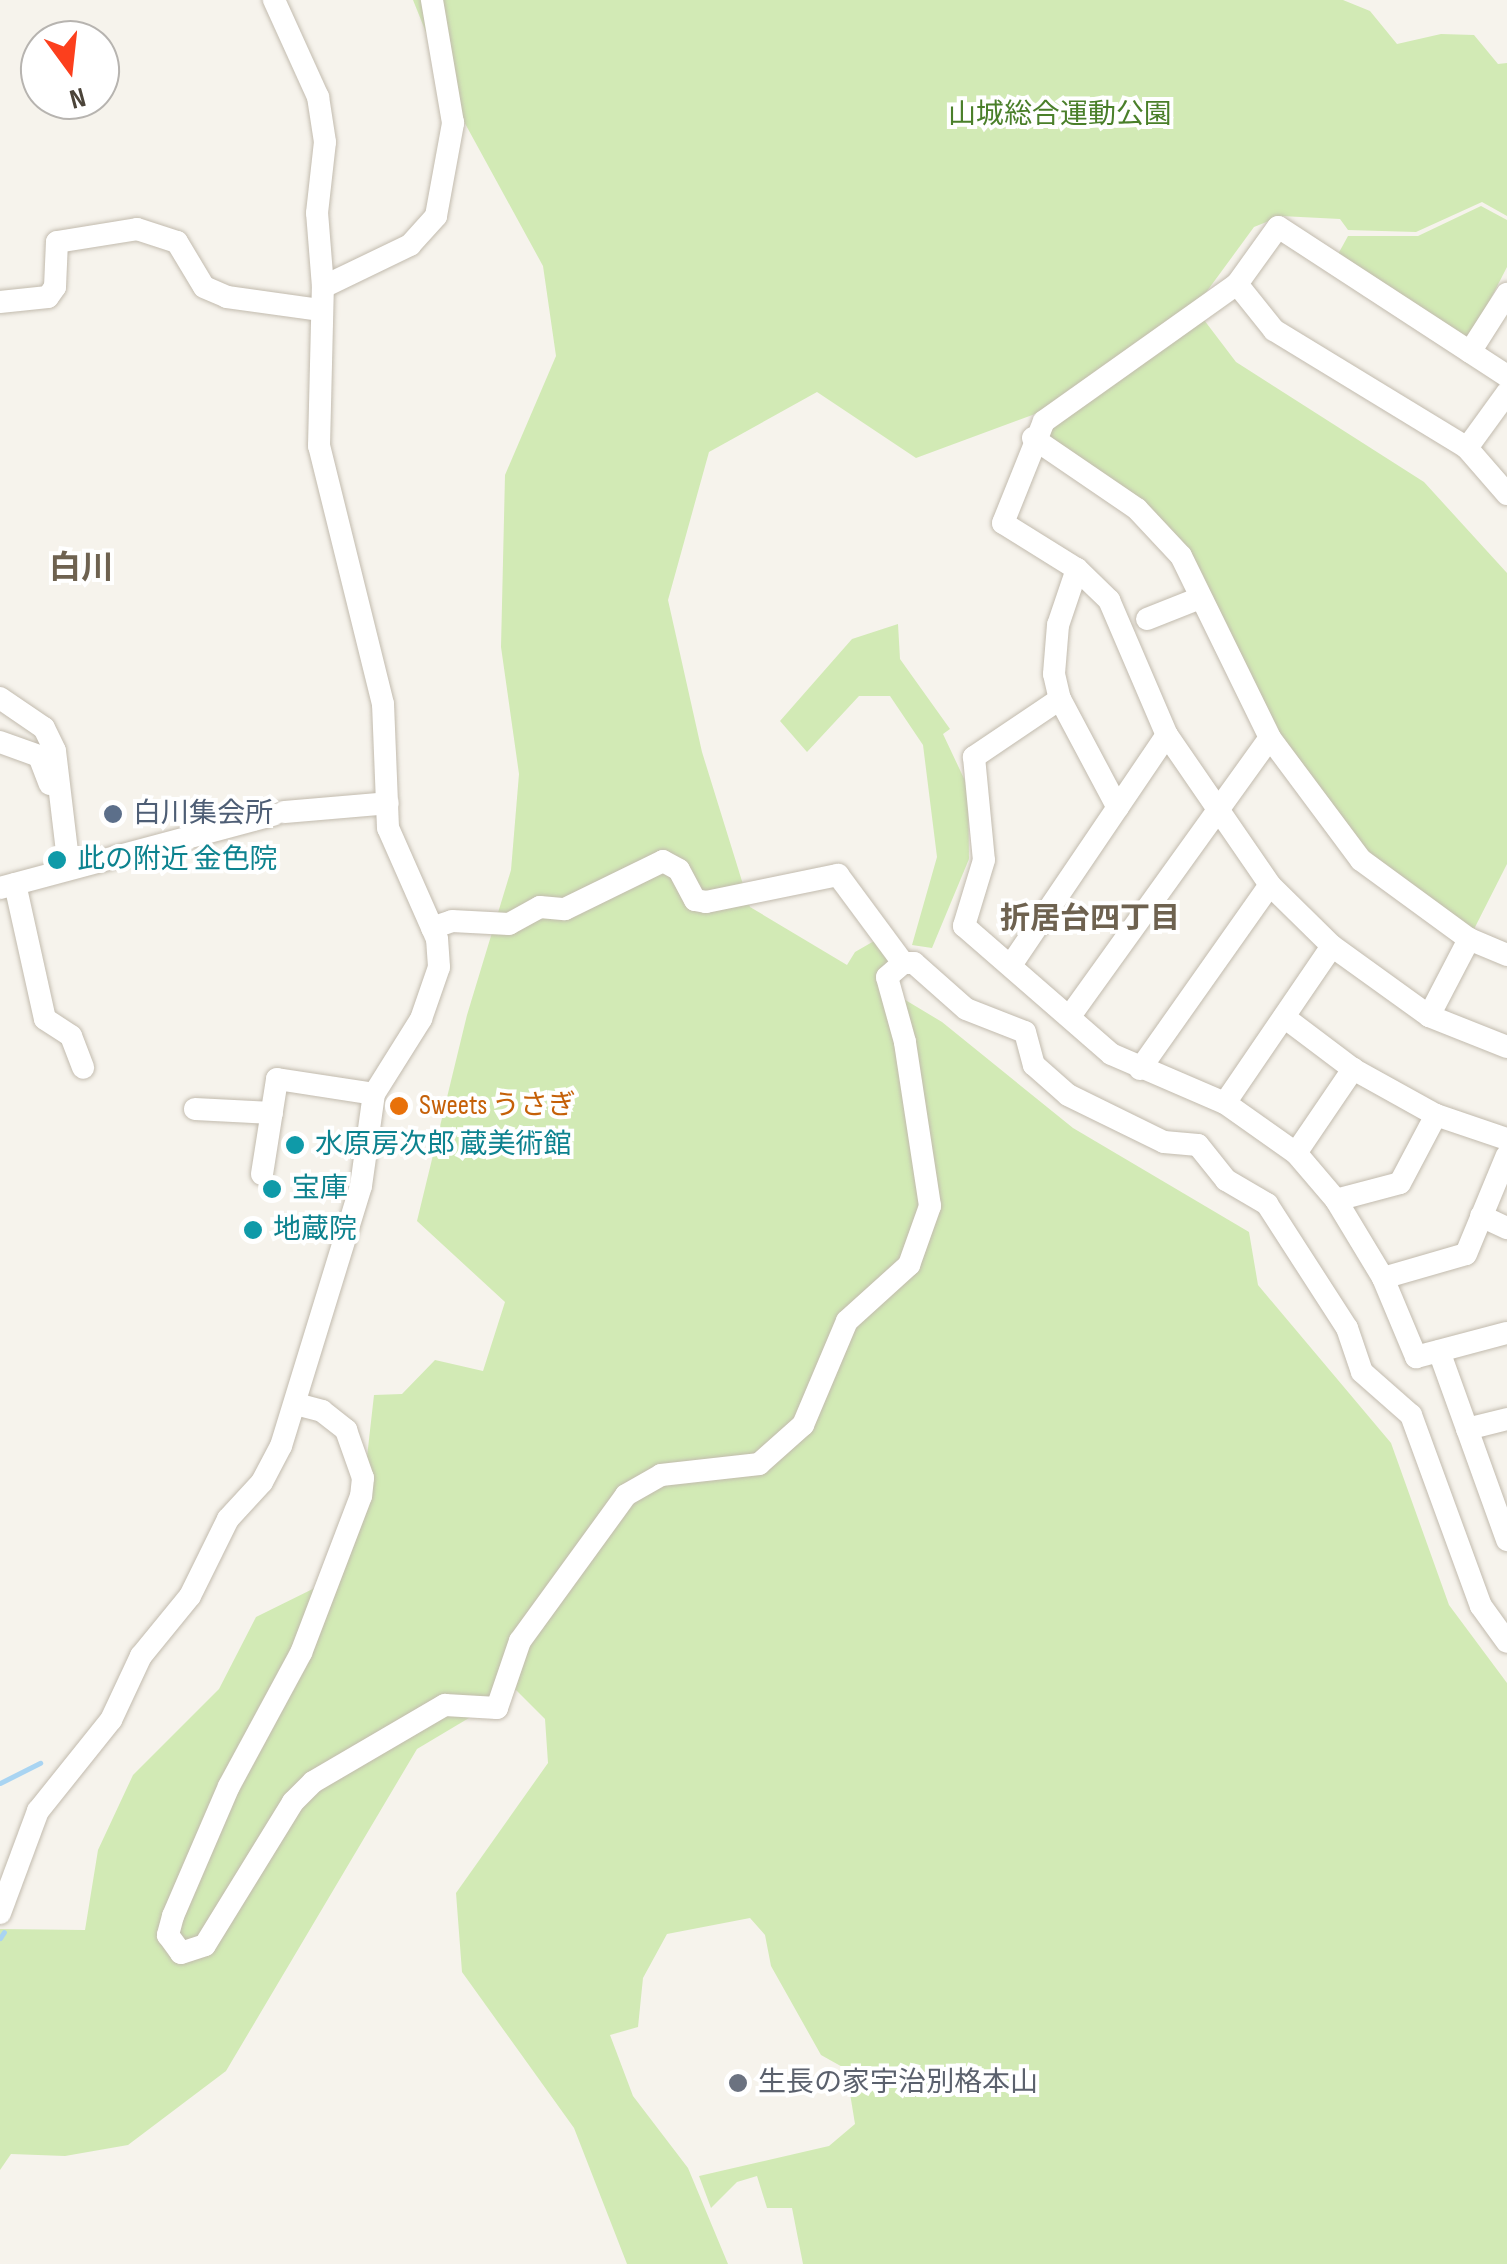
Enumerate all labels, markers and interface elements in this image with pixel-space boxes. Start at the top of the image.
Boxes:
north arrow [20,20,120,120]
text: N [66,80,89,115]
park label: 山城総合運動公園 [948,98,1172,132]
district label: 白川 [49,550,113,588]
place label: 白川集会所 [133,797,273,831]
marker: 白川集会所 [102,803,124,825]
place label: 此の附近 金色院 [77,843,277,877]
marker: 此の附近 金色院 [46,849,68,871]
district label: 折居台四丁目 [1000,901,1180,937]
place label: Sweets うさぎ [419,1089,576,1123]
marker: Sweets うさぎ [388,1095,410,1117]
place label: 水原房次郎 蔵美術館 [315,1128,571,1162]
marker: 水原房次郎 蔵美術館 [284,1134,306,1156]
place label: 宝庫 [292,1172,348,1206]
marker: 宝庫 [261,1178,283,1200]
place label: 地蔵院 [273,1213,357,1247]
marker: 地蔵院 [242,1219,264,1241]
place label: 生長の家宇治別格本山 [758,2066,1038,2100]
marker: 生長の家宇治別格本山 [727,2072,749,2094]

